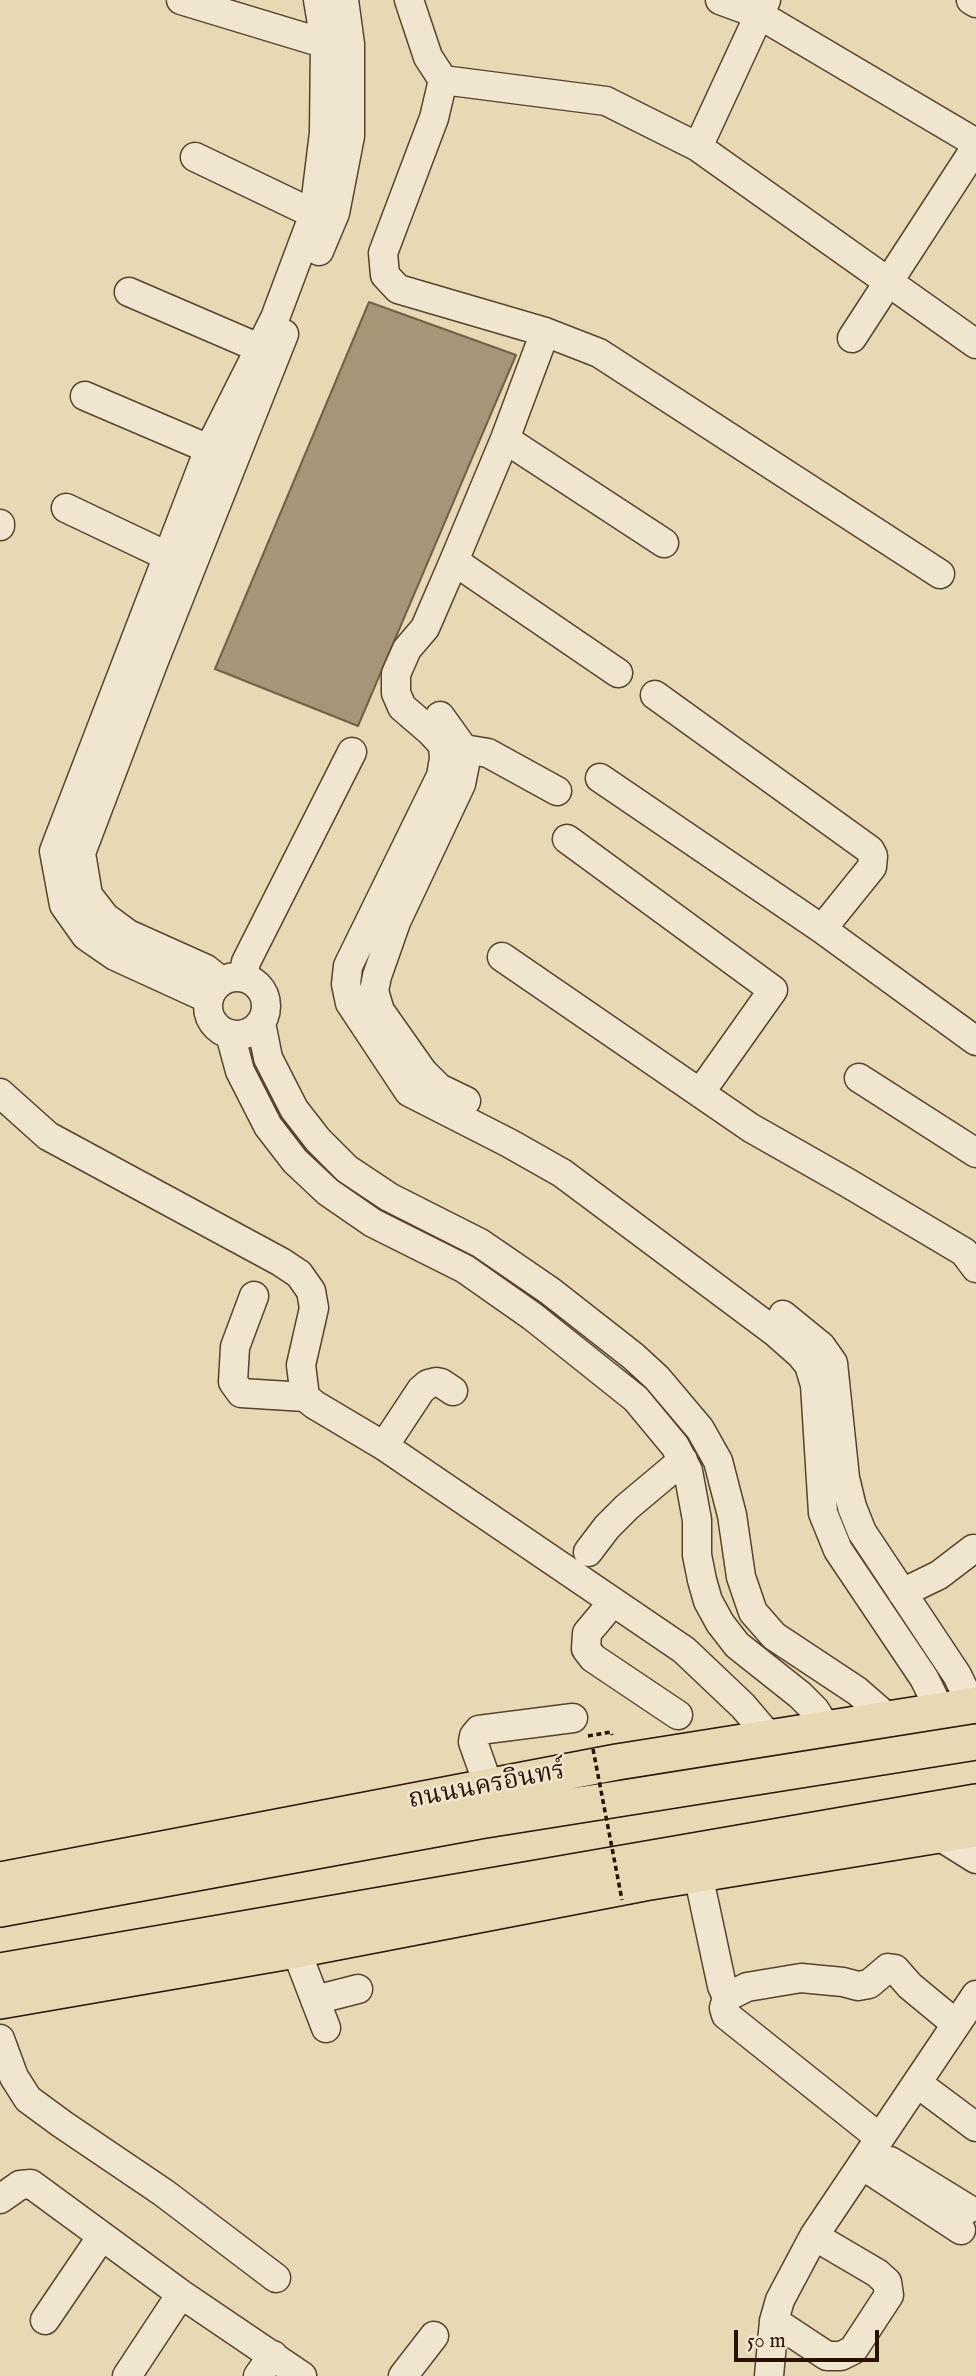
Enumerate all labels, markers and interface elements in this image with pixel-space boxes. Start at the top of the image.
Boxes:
street label: ถนนนครอินทร์ [406,1757,568,1817]
scale bar [738,2316,883,2360]
text: 50 m [747,2328,786,2355]

